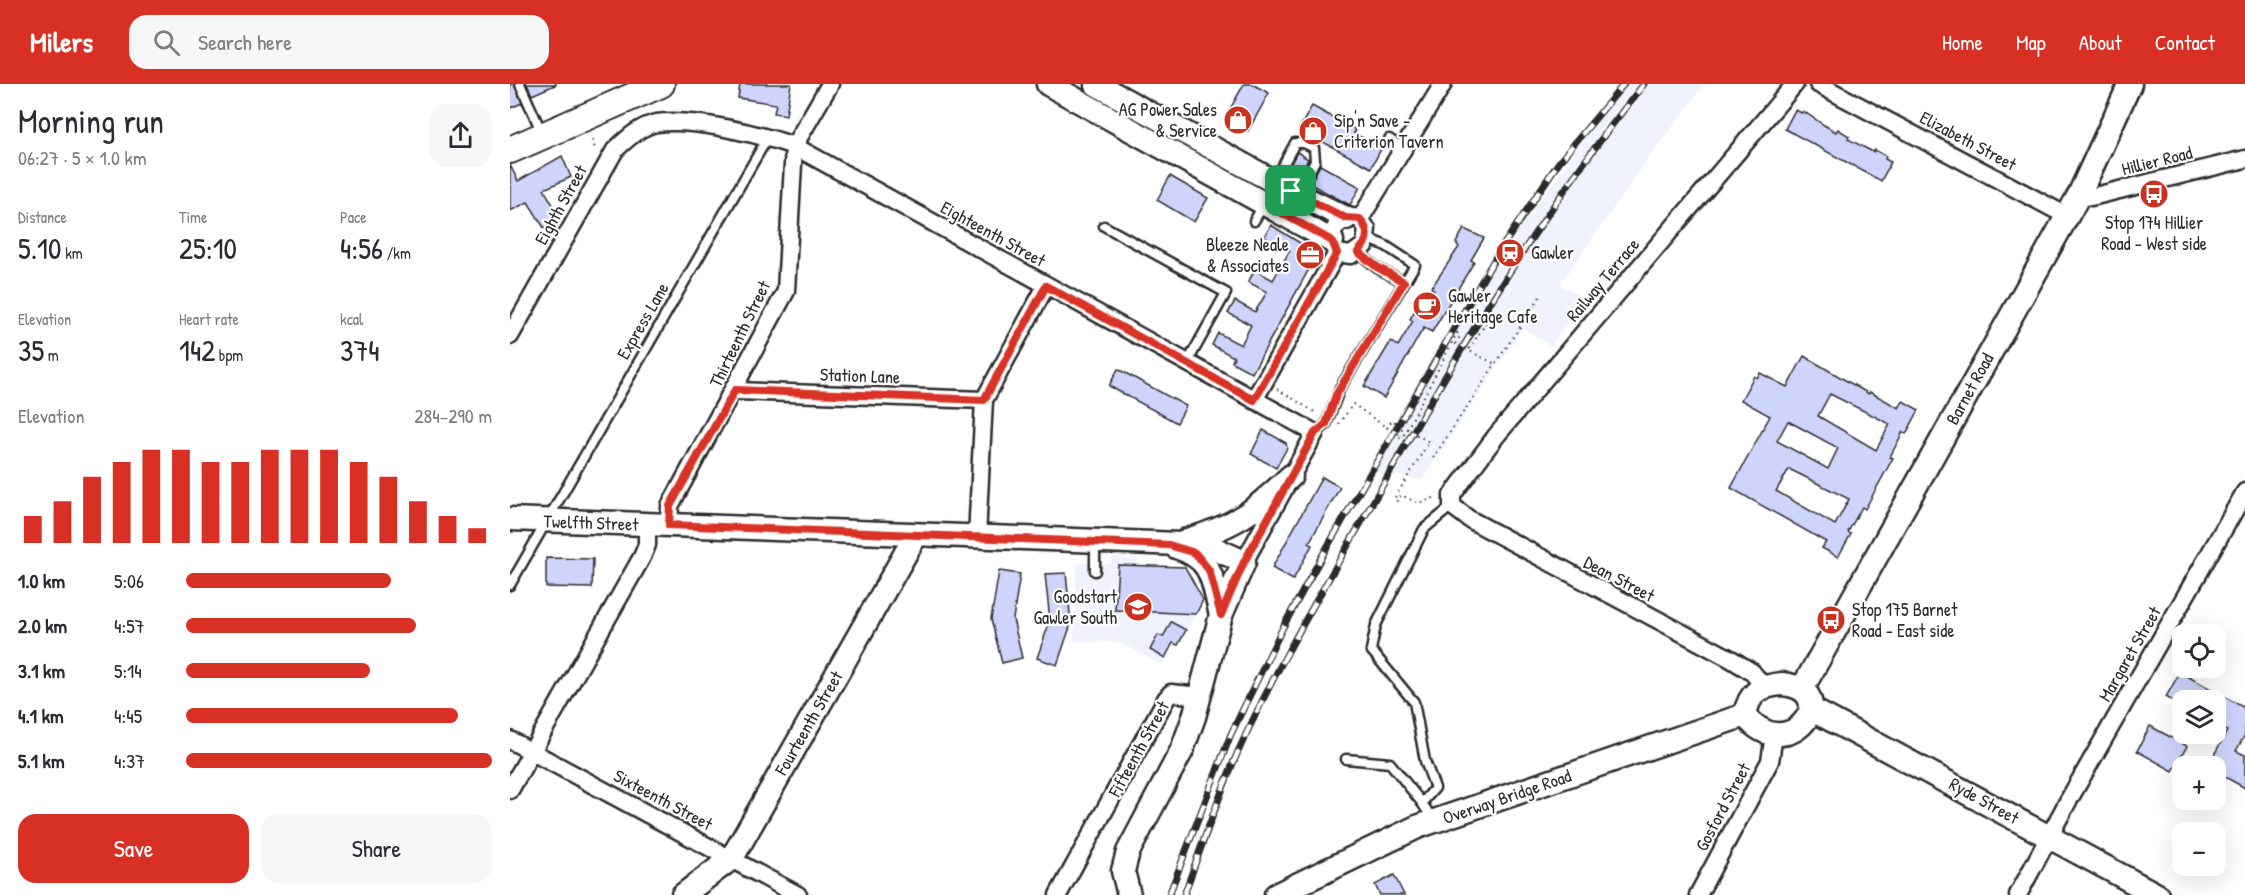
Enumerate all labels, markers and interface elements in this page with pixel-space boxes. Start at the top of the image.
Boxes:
search box [129,15,549,69]
text: Milers [30,23,93,61]
icon: search [150,26,183,59]
text: Search here [198,27,292,57]
text: Home [1942,28,1983,57]
text: Map [2016,28,2046,57]
text: About [2079,28,2122,57]
text: Contact [2155,28,2215,57]
place label: AG Power Sales & Service [1119,97,1217,143]
text: Morning run [18,99,164,143]
button: share [429,104,492,167]
shop icon: AG Power Sales & Service [1222,104,1254,136]
street label: Elizabeth Street [1916,105,2022,177]
place label: Sip'n Save - Criterion Tavern [1334,108,1444,154]
shop icon: Sip'n Save - Criterion Tavern [1297,115,1329,147]
street label: Hillier Road [2119,140,2195,181]
text: 06:27 · 5 × 1.0 km [18,144,147,171]
street label: Eighth Street [528,160,593,249]
pin [1265,165,1316,216]
icon: arrive [1274,174,1307,207]
bus stop icon: Stop 174 Hillier Road - West side [2138,178,2170,210]
street label: Eighteenth Street [936,195,1051,273]
text: Distance [18,206,67,228]
text: Time [179,206,207,228]
text: Pace [340,206,367,228]
place label: Stop 174 Hillier Road - West side [2101,210,2207,256]
text: 5.10 [18,228,61,268]
text: 25:10 [179,228,237,268]
text: 4:56 [340,228,383,268]
place label: Bleeze Neale & Associates [1206,232,1289,278]
street label: Railway Terrace [1560,233,1645,327]
station icon: Gawler [1494,237,1526,269]
office icon: Bleeze Neale & Associates [1294,239,1326,271]
place label: Gawler [1531,240,1574,265]
text: km [61,242,83,264]
text: /km [383,242,411,264]
street label: Thirteenth Street [703,276,776,391]
street label: Express Lane [611,278,675,364]
place label: Gawler Heritage Cafe [1448,283,1538,329]
cafe icon: Gawler Heritage Cafe [1411,290,1443,322]
text: Elevation [18,308,71,330]
text: Heart rate [179,308,239,330]
text: kcal [340,308,363,330]
text: 35 [18,330,44,370]
text: 142 [179,330,215,370]
text: 374 [340,330,380,370]
text: m [44,344,59,366]
text: bpm [215,344,243,366]
street label: Barnet Road [1940,348,1999,429]
street label: Station Lane [819,362,901,389]
text: Elevation [18,402,84,429]
text: 284–290 m [414,402,492,429]
street label: Twelfth Street [543,508,640,537]
street label: Dean Street [1579,549,1660,608]
text: 1.0 km [18,567,65,594]
text: 5:06 [114,567,144,594]
place label: Goodstart Gawler South [1033,584,1118,630]
school or university icon: Goodstart Gawler South [1122,591,1154,623]
place label: Stop 175 Barnet Road - East side [1852,597,1958,643]
street label: Margaret Street [2092,601,2167,706]
bus stop icon: Stop 175 Barnet Road - East side [1815,604,1847,636]
text: 2.0 km [18,612,67,639]
text: 4:57 [114,612,145,639]
map controls [2172,624,2226,876]
button: locate [2172,624,2226,678]
text: 3.1 km [18,657,65,684]
text: 5:14 [114,657,142,684]
street label: Fourteenth Street [768,665,849,780]
button: layers [2172,690,2226,744]
street label: Fifteenth Street [1102,696,1176,802]
text: 4.1 km [18,702,64,729]
text: 4:45 [114,702,142,729]
text: 5.1 km [18,747,65,774]
text: 4:37 [114,747,145,774]
button: + [2172,756,2226,810]
street label: Gosford Street [1689,758,1757,855]
street label: Sixteenth Street [609,763,718,837]
street label: Overway Bridge Road [1439,763,1574,830]
street label: Ryde Street [1945,771,2024,830]
button: Save [18,814,249,883]
button: Share [261,814,492,883]
button: − [2172,822,2226,876]

